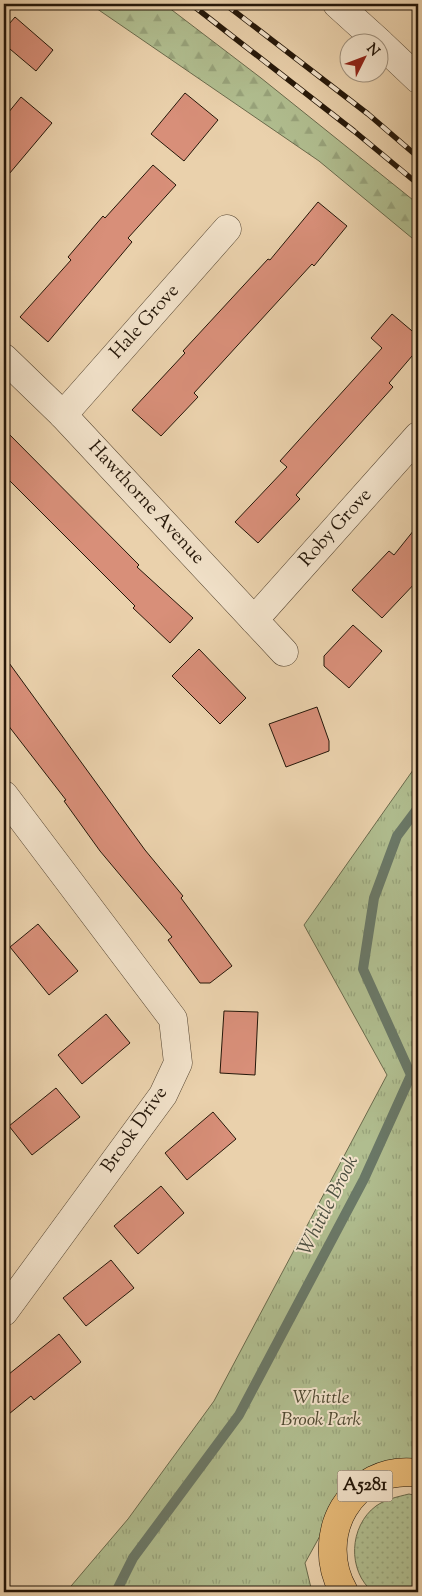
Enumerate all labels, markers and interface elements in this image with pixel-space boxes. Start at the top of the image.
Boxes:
north arrow [340,32,390,82]
text: N [361,40,383,61]
street label: Hale Grove [104,278,186,365]
street label: Hawthorne Avenue [82,435,211,571]
street label: Roby Grove [293,483,379,573]
street label: Brook Drive [95,1081,175,1179]
water label: Whittle Brook [291,1151,367,1261]
park label: Whittle Brook Park [281,1385,362,1434]
road number: A5281 [338,1470,392,1502]

